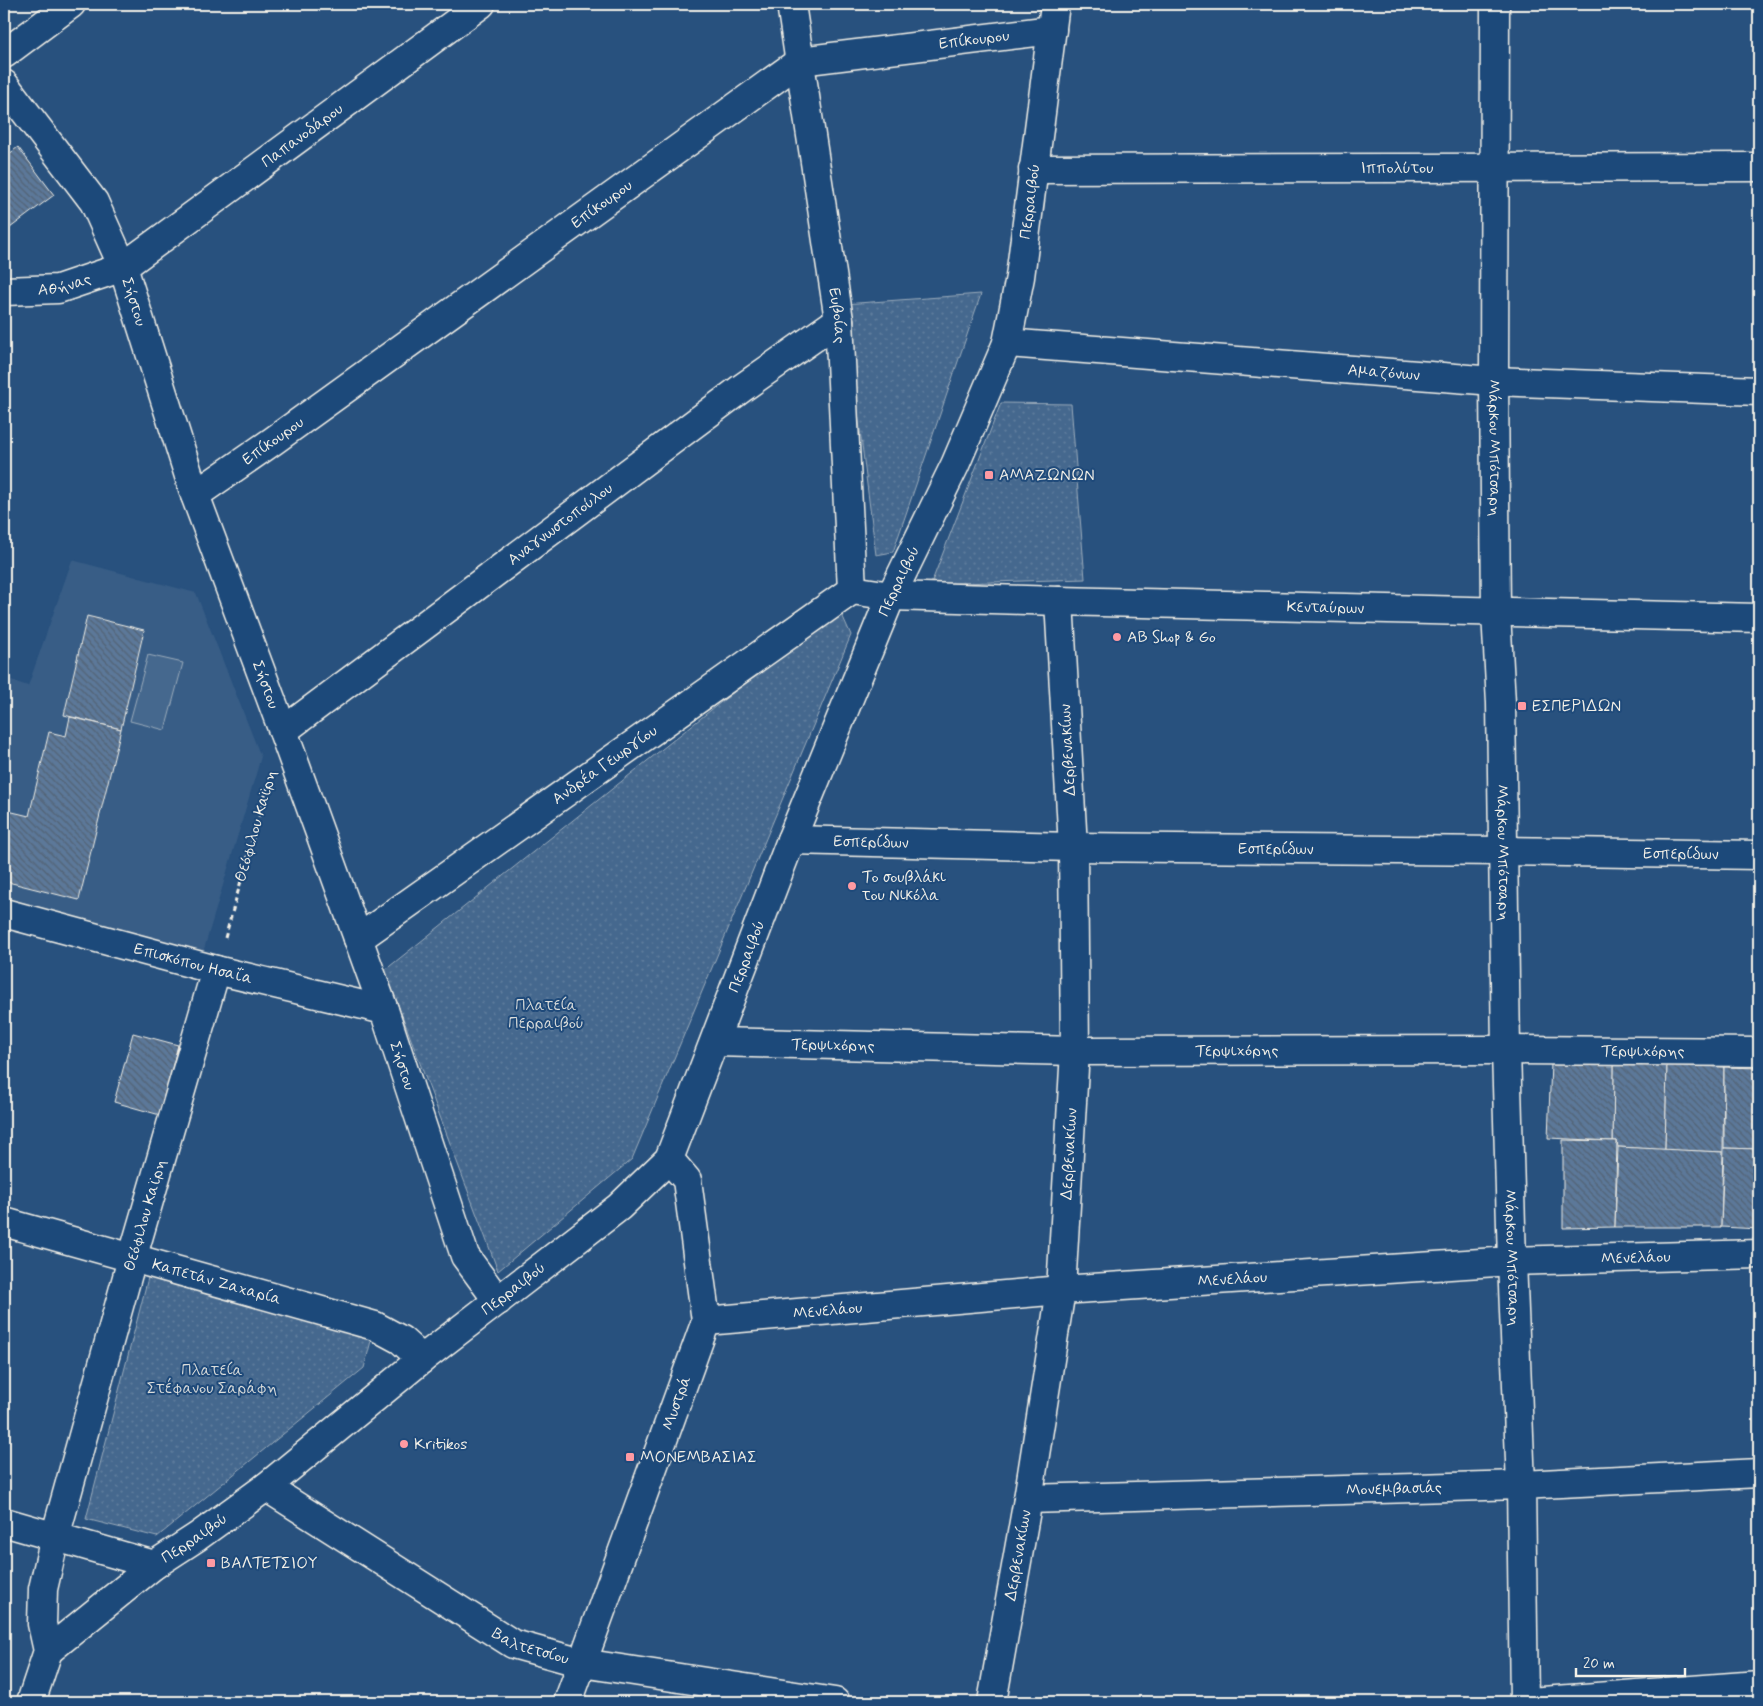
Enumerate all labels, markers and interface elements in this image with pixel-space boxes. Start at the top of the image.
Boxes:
street label: Επίκουρου [938,25,1011,54]
street label: Παπανοδάρου [257,98,347,172]
street label: Ιππολύτου [1361,157,1433,179]
street label: Περραιβού [1014,163,1045,240]
street label: Επίκουρου [567,175,637,233]
street label: Αθήνας [37,268,94,300]
street label: Σήστου [116,275,152,329]
street label: Ευβοίας [824,286,851,344]
street label: Αμαζόνων [1347,359,1421,386]
street label: Μάρκου Μπότσαρη [1483,379,1506,516]
street label: Επίκουρου [238,412,308,470]
place label: ΑΜΑΖΩΝΩΝ [999,465,1095,486]
marker: ΑΜΑΖΩΝΩΝ [983,469,995,481]
street label: Αναγνωστοπούλου [503,478,617,570]
street label: Περραιβού [873,542,924,619]
street label: Κενταύρων [1286,596,1364,619]
place label: AB Shop & Go [1127,627,1216,648]
marker: AB Shop & Go [1111,631,1123,643]
street label: Σήστου [247,657,284,712]
place label: ΕΣΠΕΡΙΔΩΝ [1532,696,1621,717]
marker: ΕΣΠΕΡΙΔΩΝ [1516,700,1528,712]
street label: Δερβενακίων [1055,703,1081,797]
street label: Ανδρέα Γεωργίου [548,720,661,809]
street label: Θεόφιλου Καϊρη [230,768,282,884]
street label: Μάρκου Μπότσαρη [1492,784,1515,921]
street label: Εσπερίδων [833,831,909,853]
street label: Εσπερίδων [1238,838,1314,860]
street label: Εσπερίδων [1643,843,1719,865]
place label: Το σουβλάκι του Νικόλα [861,867,946,906]
marker: Το σουβλάκι του Νικόλα [846,880,858,892]
street label: Περραιβού [723,917,770,995]
street label: Επισκόπου Ησαΐα [132,938,255,989]
park label: Πλατεία Περραιβού [508,995,584,1034]
street label: Τερψιχόρης [791,1033,875,1056]
street label: Σήστου [385,1039,420,1093]
street label: Τερψιχόρης [1195,1040,1279,1061]
street label: Τερψιχόρης [1601,1040,1685,1062]
street label: Δερβενακίων [1056,1107,1082,1201]
street label: Θεόφιλου Καϊρη [119,1157,171,1273]
street label: Μάρκου Μπότσαρη [1499,1189,1525,1327]
street label: Μενελάου [1600,1246,1671,1269]
street label: Καπετάν Ζαχαρία [150,1254,284,1310]
street label: Περραιβού [477,1257,550,1320]
street label: Μενελάου [1197,1266,1268,1292]
street label: Μενελάου [792,1297,863,1324]
park label: Πλατεία Στέφανου Σαράφη [147,1360,277,1399]
street label: Μυστρά [657,1373,696,1433]
place label: Kritikos [414,1434,467,1455]
marker: Kritikos [398,1438,410,1450]
place label: ΜΟΝΕΜΒΑΣΙΑΣ [640,1447,757,1468]
marker: ΜΟΝΕΜΒΑΣΙΑΣ [624,1451,636,1463]
street label: Μονεμβασιάς [1346,1477,1442,1500]
street label: Περραιβού [157,1508,232,1568]
street label: Δερβενακίων [1000,1508,1036,1603]
place label: ΒΑΛΤΕΤΣΙΟΥ [221,1553,318,1574]
marker: ΒΑΛΤΕΤΣΙΟΥ [205,1557,217,1569]
street label: Βαλτετσίου [488,1623,571,1669]
scale bar [1576,1646,1684,1678]
text: 20 m [1583,1654,1615,1674]

